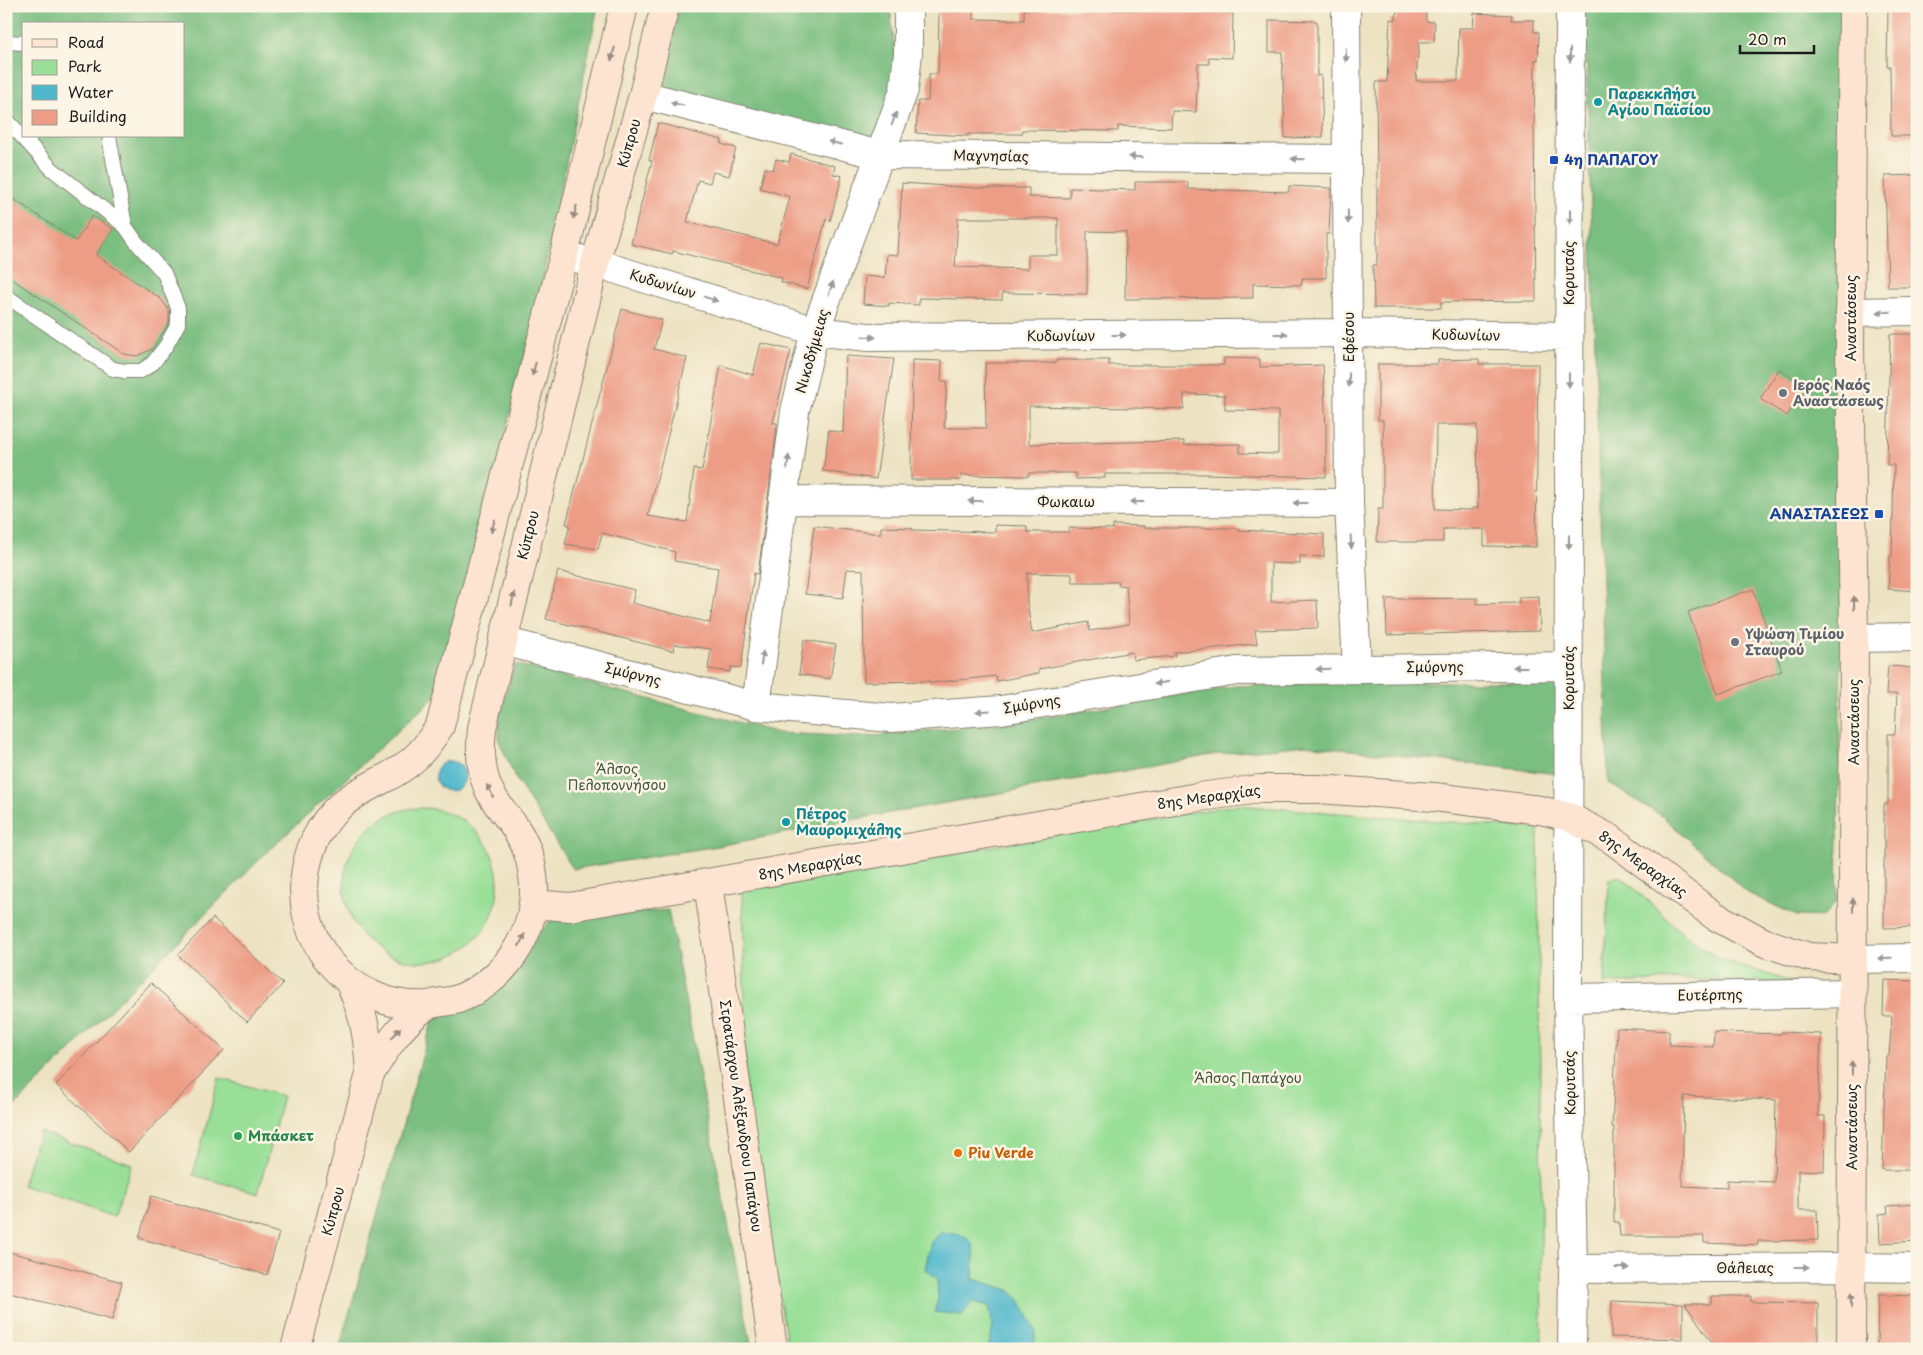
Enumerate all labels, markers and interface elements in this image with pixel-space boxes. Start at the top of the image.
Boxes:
legend [22,22,185,138]
scale bar [1740,22,1814,54]
text: 20 m [1748,27,1787,50]
text: Road [68,30,104,53]
one-way arrow [609,46,617,61]
one-way arrow [1342,47,1350,63]
one-way arrow [1566,47,1574,63]
text: Park [68,54,102,77]
text: Water [68,80,113,103]
place label: Παρεκκλήσι Αγίου Παϊσίου [1608,83,1711,120]
marker: Παρεκκλήσι Αγίου Παϊσίου [1592,96,1604,108]
one-way arrow [669,99,684,107]
text: Building [68,104,127,127]
one-way arrow [890,111,898,126]
street label: Κύπρου [612,116,645,170]
one-way arrow [827,139,842,147]
street label: Μαγνησίας [953,144,1029,167]
place label: 4η ΠΑΠΑΓΟΥ [1564,149,1658,170]
one-way arrow [1127,153,1143,161]
marker: 4η ΠΑΠΑΓΟΥ [1548,154,1560,166]
one-way arrow [1290,155,1306,163]
one-way arrow [571,204,579,219]
one-way arrow [1344,210,1352,226]
one-way arrow [1566,210,1574,226]
street label: Κορυτσάς [1558,241,1579,305]
street label: Κυδωνίων [627,263,699,304]
street label: Αναστάσεως [1840,275,1861,361]
one-way arrow [827,280,835,295]
one-way arrow [704,296,719,303]
street label: Νικοδήμειας [789,306,834,396]
one-way arrow [1875,308,1891,316]
street label: Εφέσου [1338,312,1359,362]
street label: Κυδωνίων [1431,323,1501,346]
street label: Κυδωνίων [1027,325,1095,346]
one-way arrow [1273,330,1289,338]
one-way arrow [1111,331,1127,339]
one-way arrow [861,333,877,341]
one-way arrow [530,361,538,376]
one-way arrow [1345,372,1353,388]
one-way arrow [1565,372,1573,388]
place label: Ιερός Ναός Αναστάσεως [1793,374,1884,411]
marker: Ιερός Ναός Αναστάσεως [1777,387,1789,399]
one-way arrow [784,454,792,470]
street label: Φωκαιω [1037,491,1095,512]
one-way arrow [967,497,983,505]
one-way arrow [1129,498,1145,506]
one-way arrow [1292,499,1308,507]
place label: ΑΝΑΣΤΑΣΕΩΣ [1770,503,1869,524]
street label: Κύπρου [511,508,544,562]
marker: ΑΝΑΣΤΑΣΕΩΣ [1873,508,1885,520]
one-way arrow [489,519,497,534]
one-way arrow [1347,535,1355,551]
one-way arrow [1565,535,1573,551]
one-way arrow [509,592,517,607]
one-way arrow [1850,594,1858,610]
place label: Υψώση Τιμίου Σταυρού [1745,623,1844,660]
marker: Υψώση Τιμίου Σταυρού [1729,636,1741,648]
street label: Κορυτσάς [1558,646,1579,710]
one-way arrow [759,650,767,666]
street label: Σμύρνης [603,656,664,691]
street label: Σμύρνης [1406,656,1464,677]
one-way arrow [1512,663,1528,671]
one-way arrow [1314,665,1330,673]
street label: Αναστάσεως [1843,679,1864,765]
one-way arrow [1153,680,1169,688]
street label: Σμύρνης [1002,689,1062,718]
one-way arrow [975,708,991,716]
park label: Άλσος Πελοποννήσου [568,758,666,795]
street label: 8ης Μεραρχίας [1156,779,1262,814]
one-way arrow [486,784,494,798]
place label: Πέτρος Μαυρομιχάλης [796,803,902,840]
marker: Πέτρος Μαυρομιχάλης [780,816,792,828]
street label: 8ης Μεραρχίας [1595,825,1692,902]
street label: 8ης Μεραρχίας [757,846,863,885]
one-way arrow [1849,897,1857,913]
one-way arrow [518,933,526,947]
one-way arrow [1876,954,1892,962]
street label: Ευτέρπης [1677,983,1743,1006]
street label: Στρατάρχου Αλέξανδρου Παπάγου [715,999,768,1233]
one-way arrow [391,1027,402,1040]
street label: Κορυτσάς [1558,1051,1581,1115]
one-way arrow [1848,1059,1856,1075]
park label: Άλσος Παπάγου [1194,1067,1302,1088]
street label: Αναστάσεως [1841,1084,1862,1170]
place label: Μπάσκετ [248,1125,314,1146]
marker: Μπάσκετ [232,1130,244,1142]
place label: Piu Verde [968,1142,1034,1163]
marker: Piu Verde [952,1147,964,1159]
street label: Κύπρου [316,1184,349,1238]
street label: Θάλειας [1716,1257,1774,1278]
one-way arrow [1794,1263,1810,1271]
one-way arrow [1614,1264,1630,1272]
one-way arrow [1847,1292,1855,1308]

